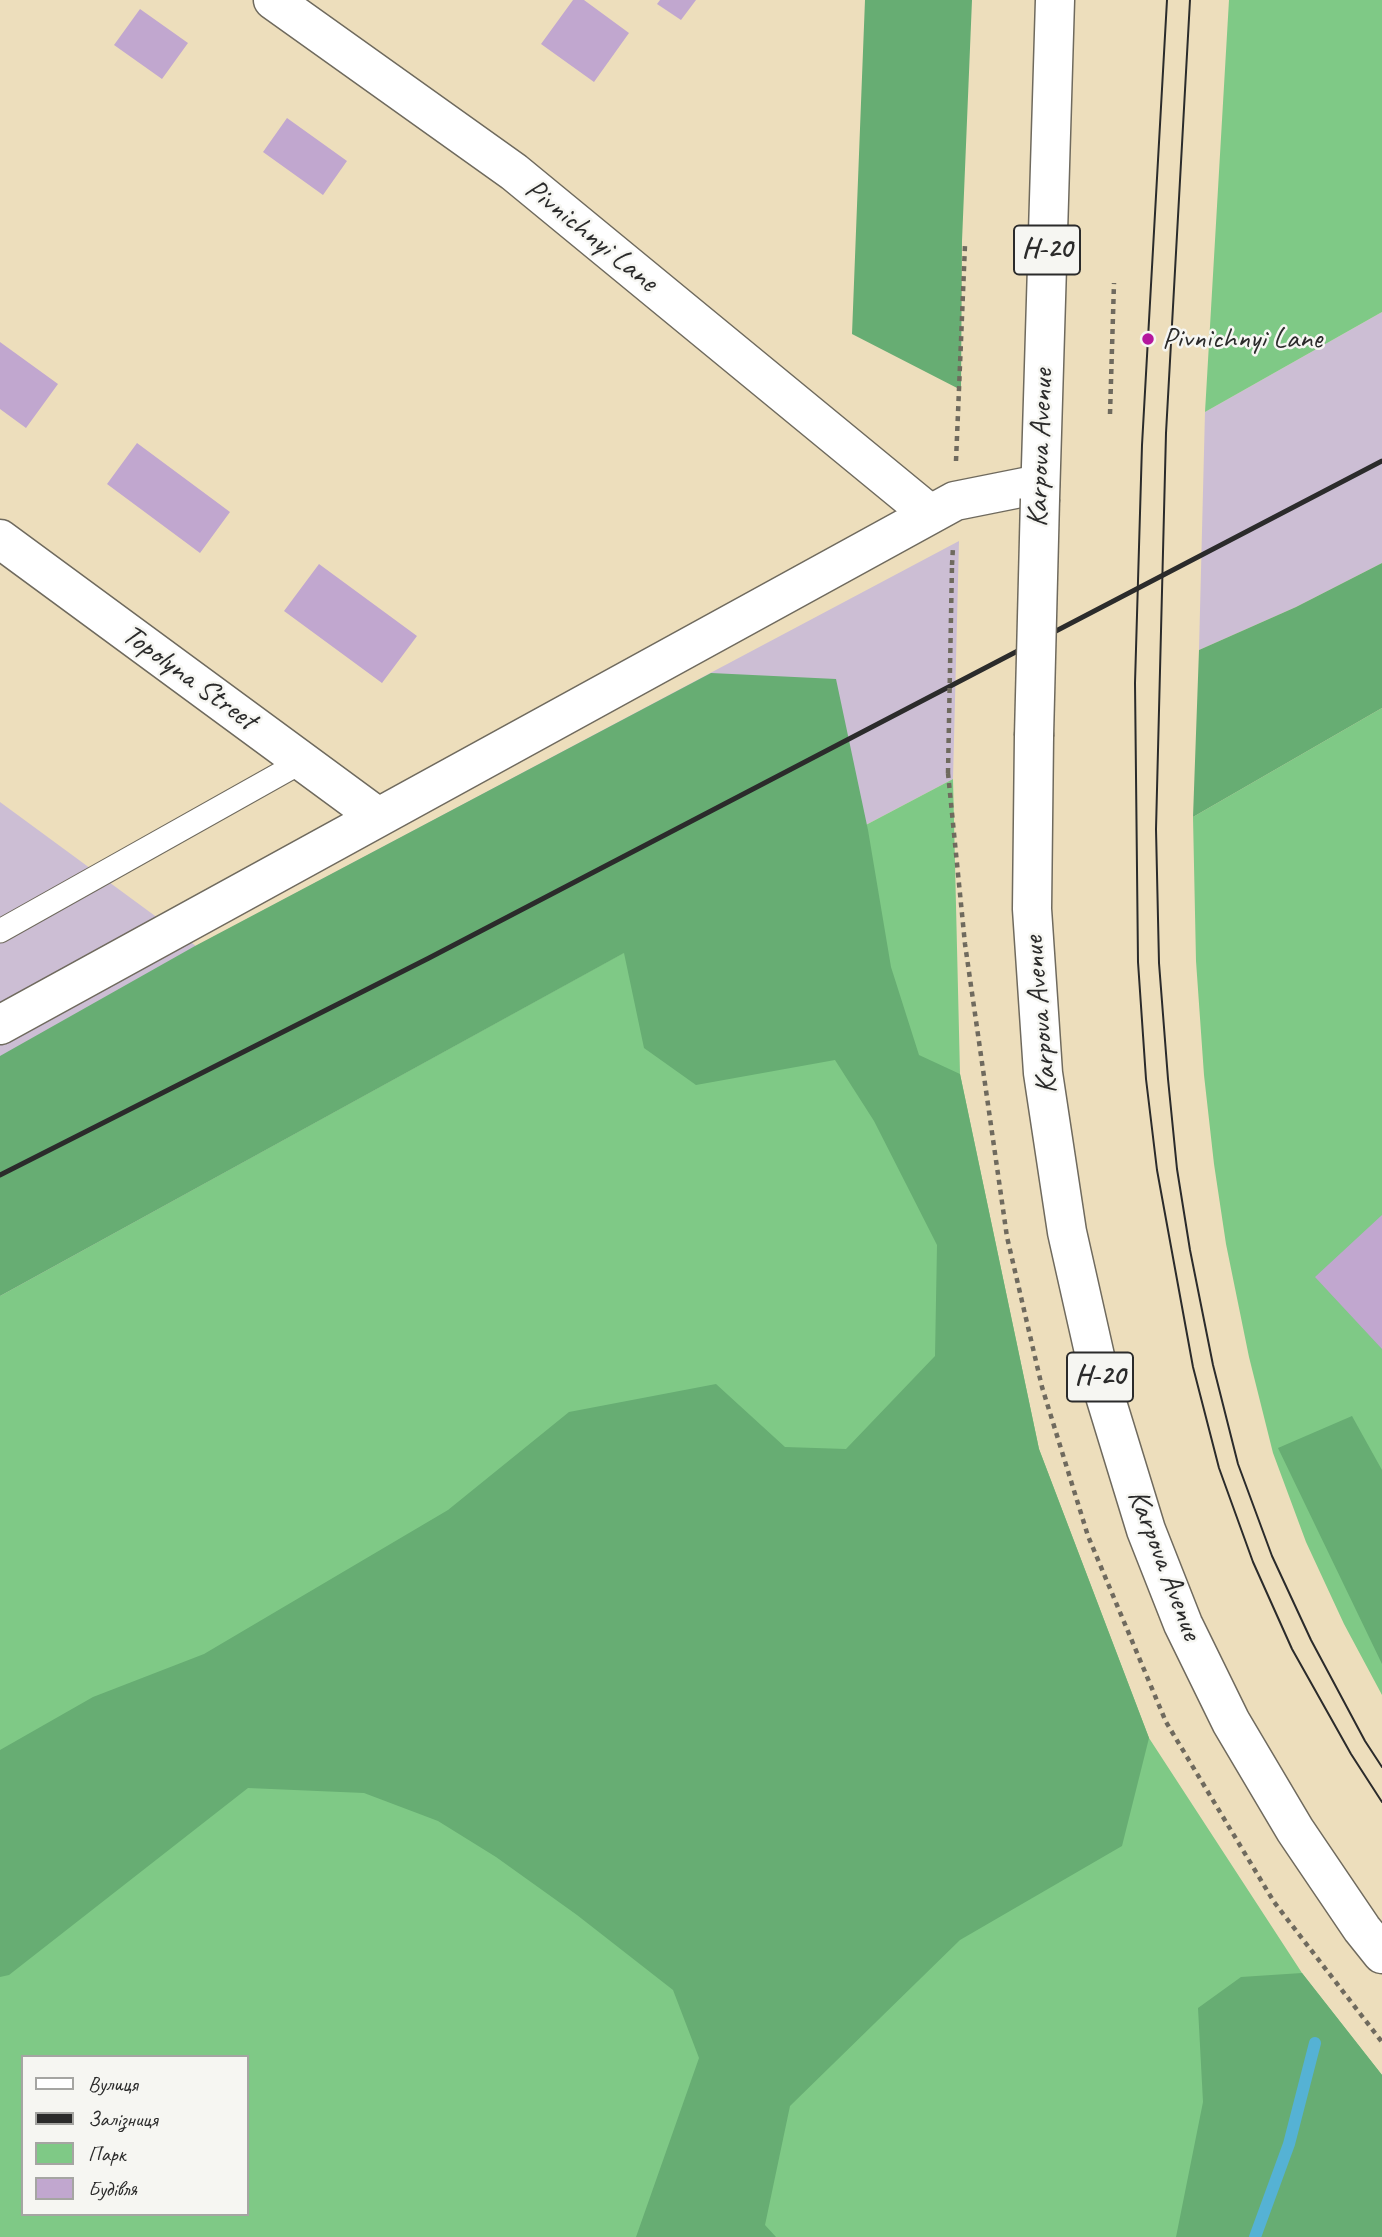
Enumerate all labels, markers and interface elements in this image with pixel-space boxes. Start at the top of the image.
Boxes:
street label: Pivnichnyi Lane [517,172,665,300]
road number: Н-20 [1014,226,1080,274]
place label: Pivnichnyi Lane [1162,321,1322,357]
marker: Pivnichnyi Lane [1140,331,1156,347]
street label: Karpova Avenue [1020,368,1062,528]
street label: Topolyna Street [115,617,263,739]
street label: Karpova Avenue [1016,935,1066,1095]
road number: Н-20 [1067,1352,1133,1402]
street label: Karpova Avenue [1119,1485,1209,1645]
legend [21,2055,248,2216]
text: Вулиця [88,2071,138,2097]
text: Залізниця [88,2106,158,2132]
text: Парк [88,2141,125,2167]
text: Будівля [88,2176,137,2202]

